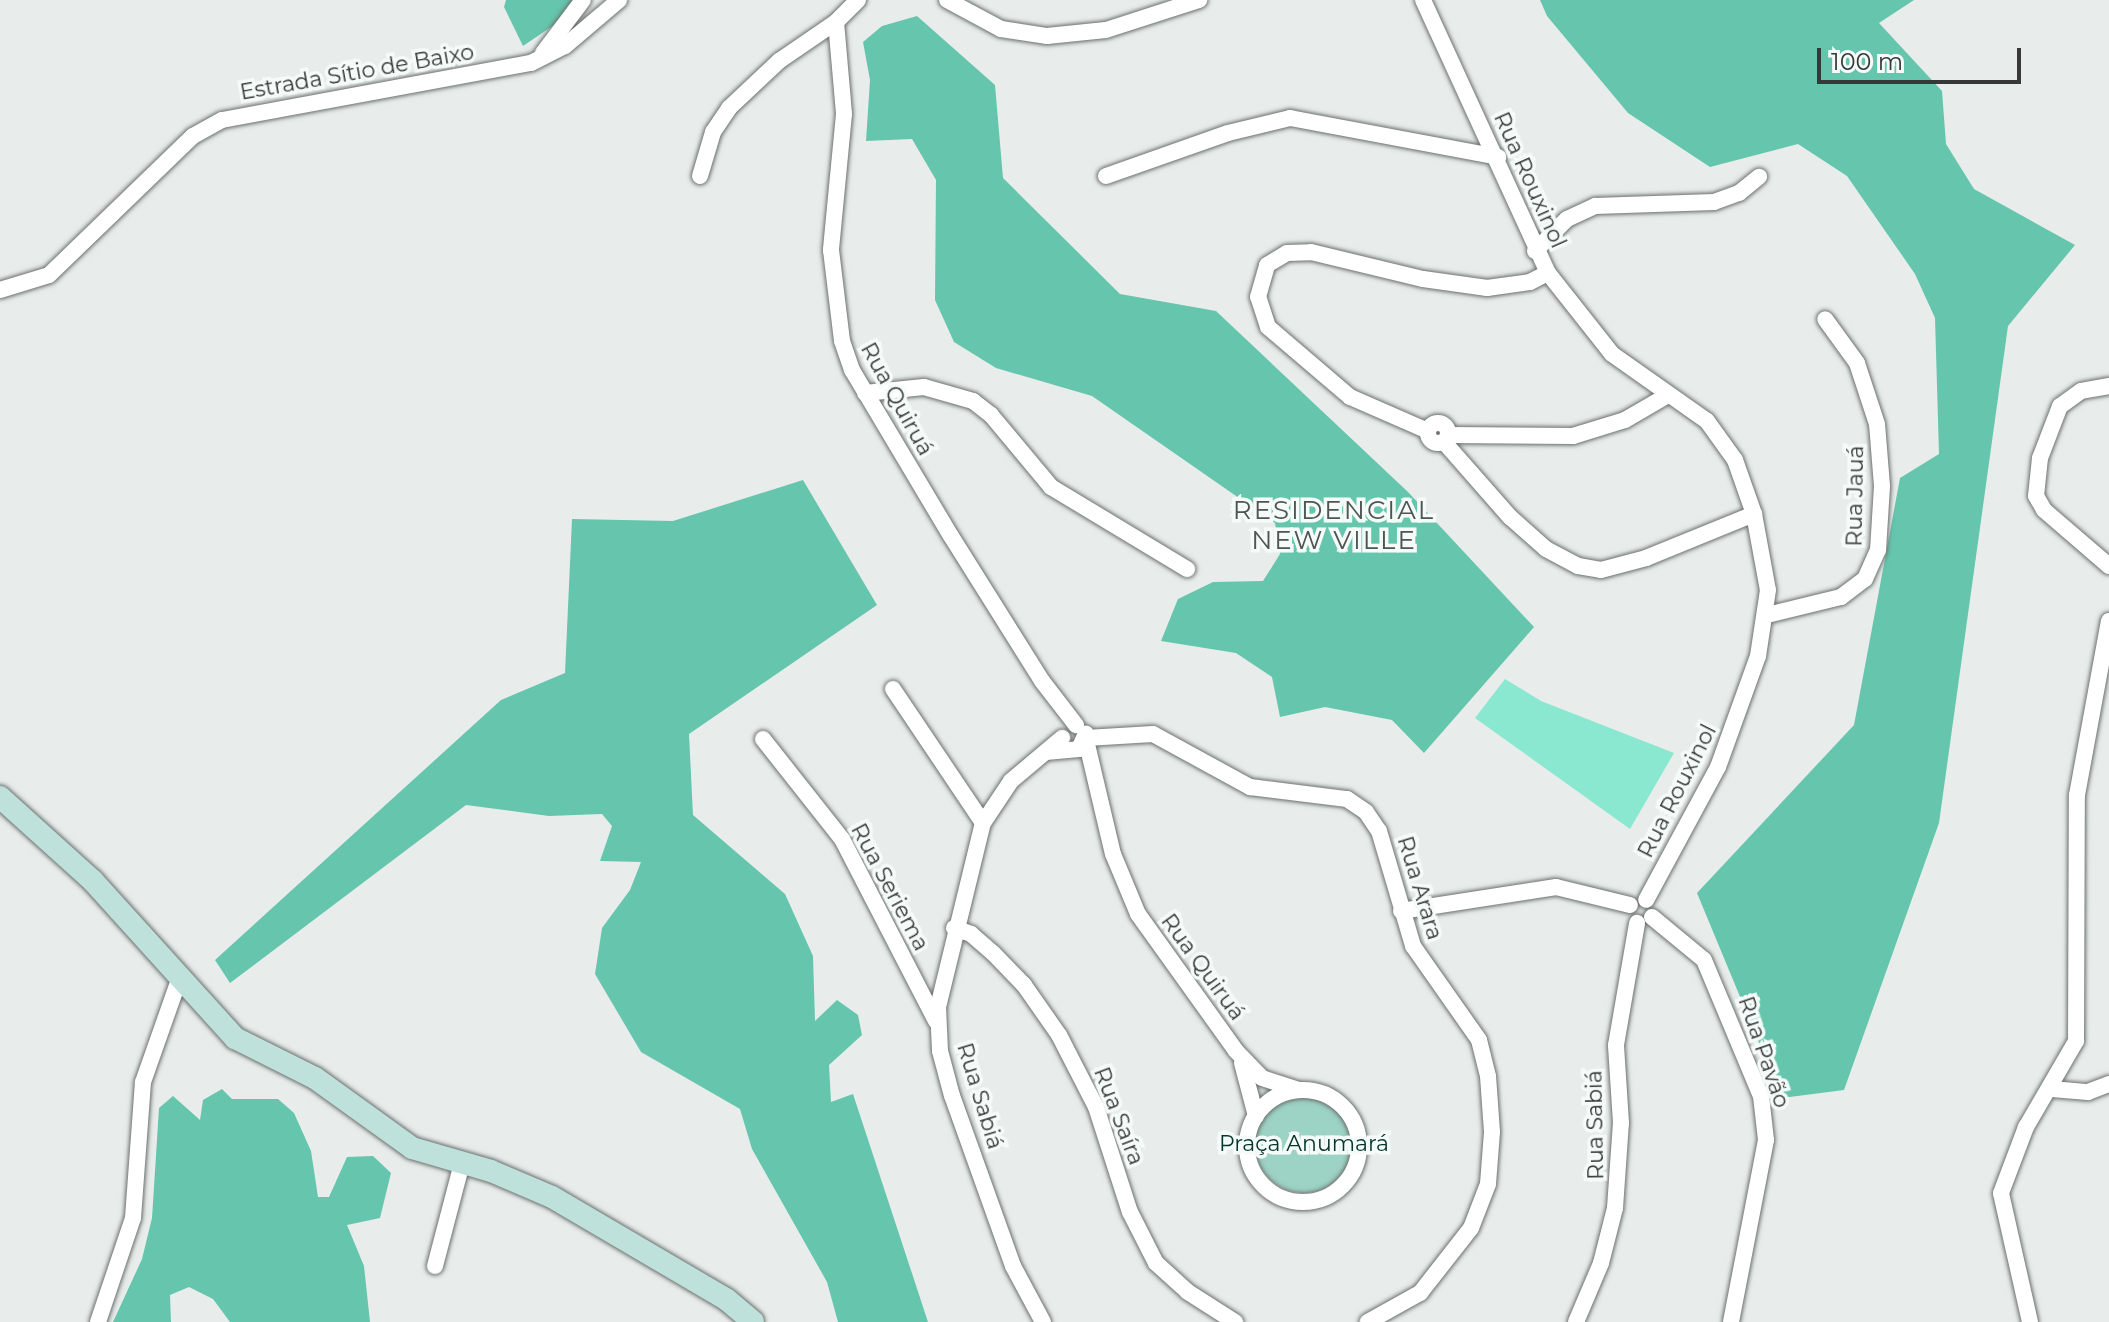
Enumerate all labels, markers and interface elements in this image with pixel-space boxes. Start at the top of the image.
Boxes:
scale bar [1821,32,2025,82]
street label: Estrada Sítio de Baixo [238,38,476,106]
text: 100 m [1831,47,1903,76]
street label: Rua Rouxinol [1488,108,1572,252]
street label: Rua Quiruá [855,338,939,460]
street label: Rua Jauá [1841,445,1869,547]
district label: RESIDENCIAL NEW VILLE [1233,495,1435,556]
street label: Rua Rouxinol [1632,720,1722,862]
street label: Rua Seriema [845,819,935,955]
street label: Rua Arara [1392,833,1448,943]
street label: Rua Quiruá [1156,909,1250,1025]
street label: Rua Pavão [1733,993,1795,1111]
street label: Rua Sabiá [951,1040,1009,1152]
street label: Rua Saíra [1088,1063,1150,1169]
street label: Rua Sabiá [1581,1070,1609,1180]
park label: Praça Anumará [1219,1131,1389,1157]

